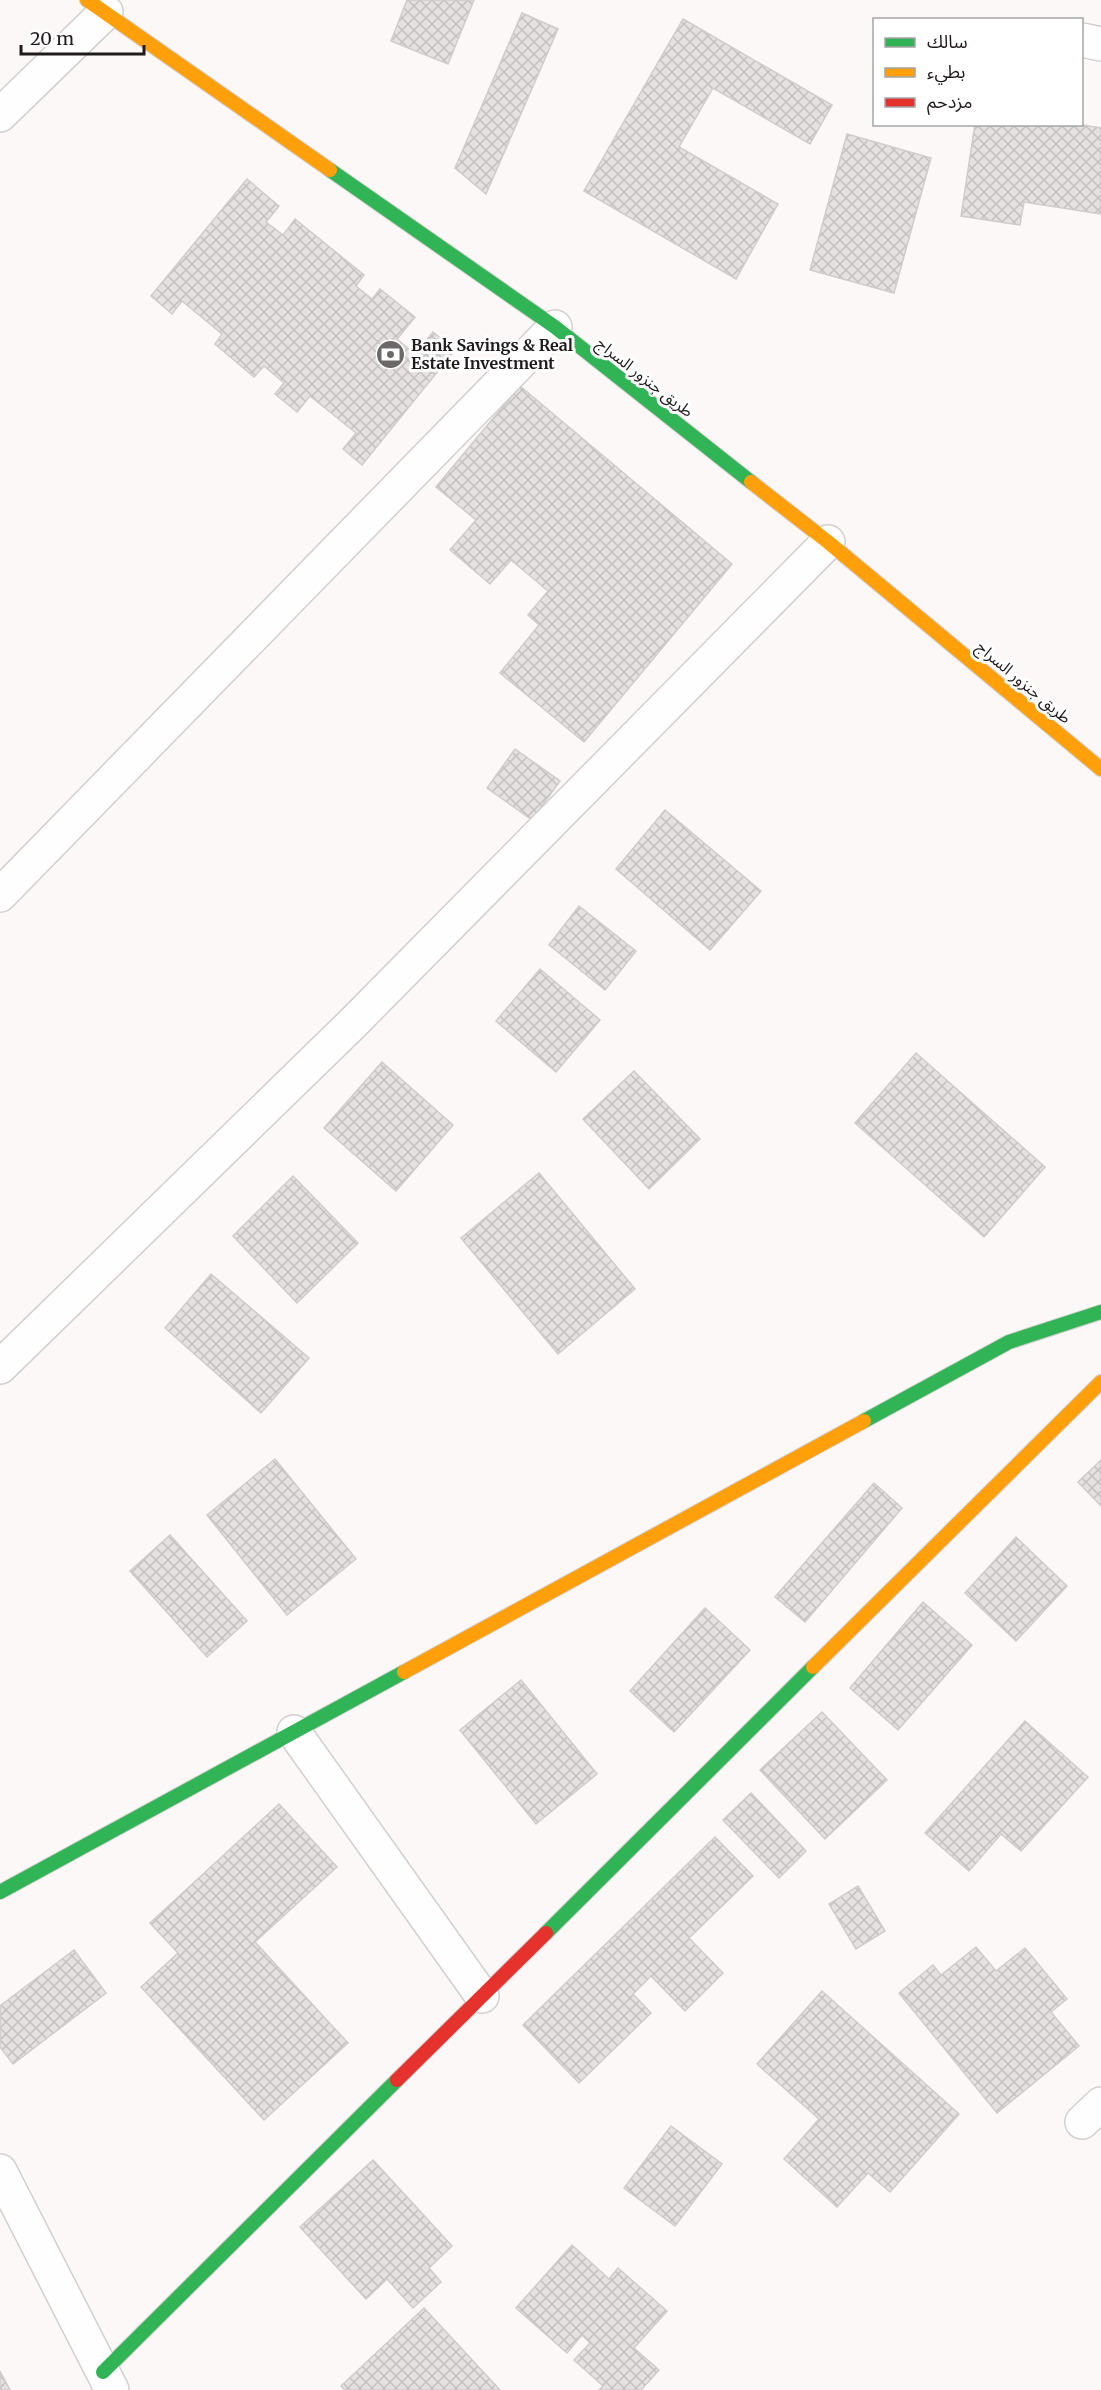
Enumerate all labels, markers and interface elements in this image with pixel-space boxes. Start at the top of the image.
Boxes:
scale bar [21,18,144,56]
legend [873,18,1083,126]
text: 20 m [30,27,74,50]
text: سالك [927,30,968,53]
text: بطيء [927,60,965,85]
text: مزدحم [927,90,972,115]
street label: طريق جنزور السراج [591,333,698,424]
place label: Bank Savings & Real Estate Investment [411,335,573,373]
bank icon: Bank Savings & Real Estate Investment [374,338,406,370]
street label: طريق جنزور السراج [971,636,1076,730]

